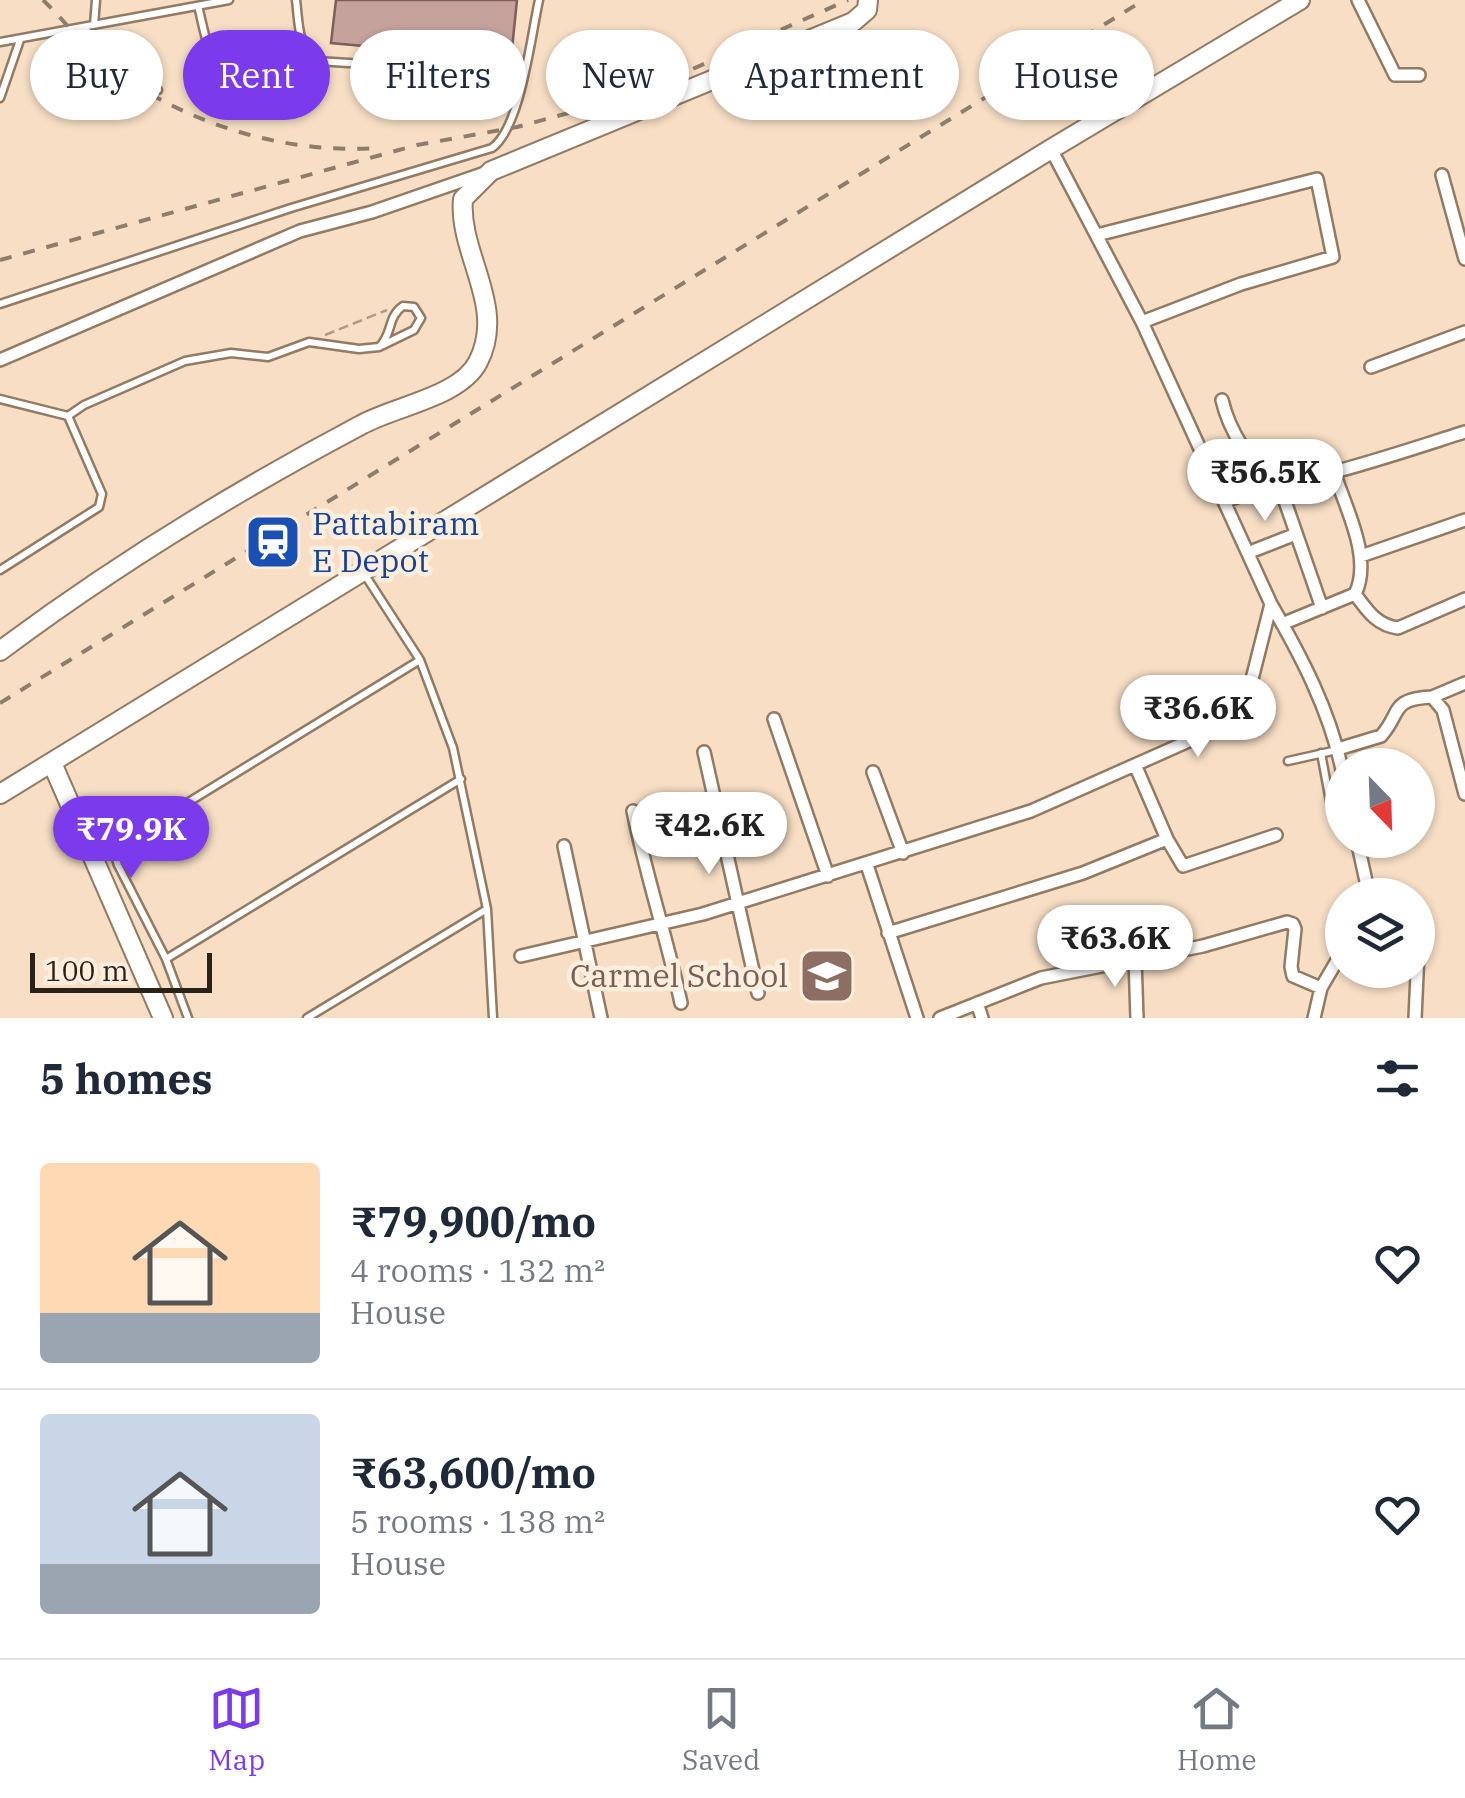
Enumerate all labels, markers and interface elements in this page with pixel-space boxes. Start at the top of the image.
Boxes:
chip: Buy [30,30,163,120]
chip: Rent [183,30,330,120]
chip: Filters [350,30,526,120]
chip: New [546,30,689,120]
chip: Apartment [709,30,959,120]
chip: House [979,30,1154,120]
pin: ₹56.5K [1184,439,1346,524]
text: ₹56.5K [1209,450,1321,492]
place label: Pattabiram E Depot [312,502,479,581]
station icon: Pattabiram E Depot [243,512,303,572]
pin: ₹36.6K [1117,675,1279,760]
text: ₹36.6K [1142,686,1254,728]
north arrow [1325,748,1435,858]
map controls [1325,748,1435,988]
pin: ₹42.6K [628,792,790,877]
pin: ₹79.9K [50,796,212,881]
text: ₹42.6K [653,803,765,845]
text: ₹79.9K [75,807,187,849]
button: layers [1325,878,1435,988]
pin: ₹63.6K [1034,905,1196,990]
text: ₹63.6K [1059,916,1171,958]
school or university icon: Carmel School [797,946,857,1006]
scale bar [30,948,212,993]
text: 100 m [45,952,129,989]
place label: Carmel School [570,954,788,996]
text: 5 homes [40,1051,213,1106]
icon: filters [1370,1051,1425,1106]
text: ₹79,900/mo [350,1194,596,1249]
icon: home [120,1203,240,1323]
icon: heart [1370,1236,1425,1291]
text: 4 rooms · 132 m² [350,1249,605,1291]
text: House [350,1291,446,1333]
text: ₹63,600/mo [350,1445,596,1500]
icon: home [120,1454,240,1574]
icon: heart [1370,1487,1425,1542]
text: 5 rooms · 138 m² [350,1500,605,1542]
text: House [350,1542,446,1584]
tab: Map [208,1681,265,1778]
tab: Saved [682,1681,760,1778]
tab: Home [1177,1681,1257,1778]

